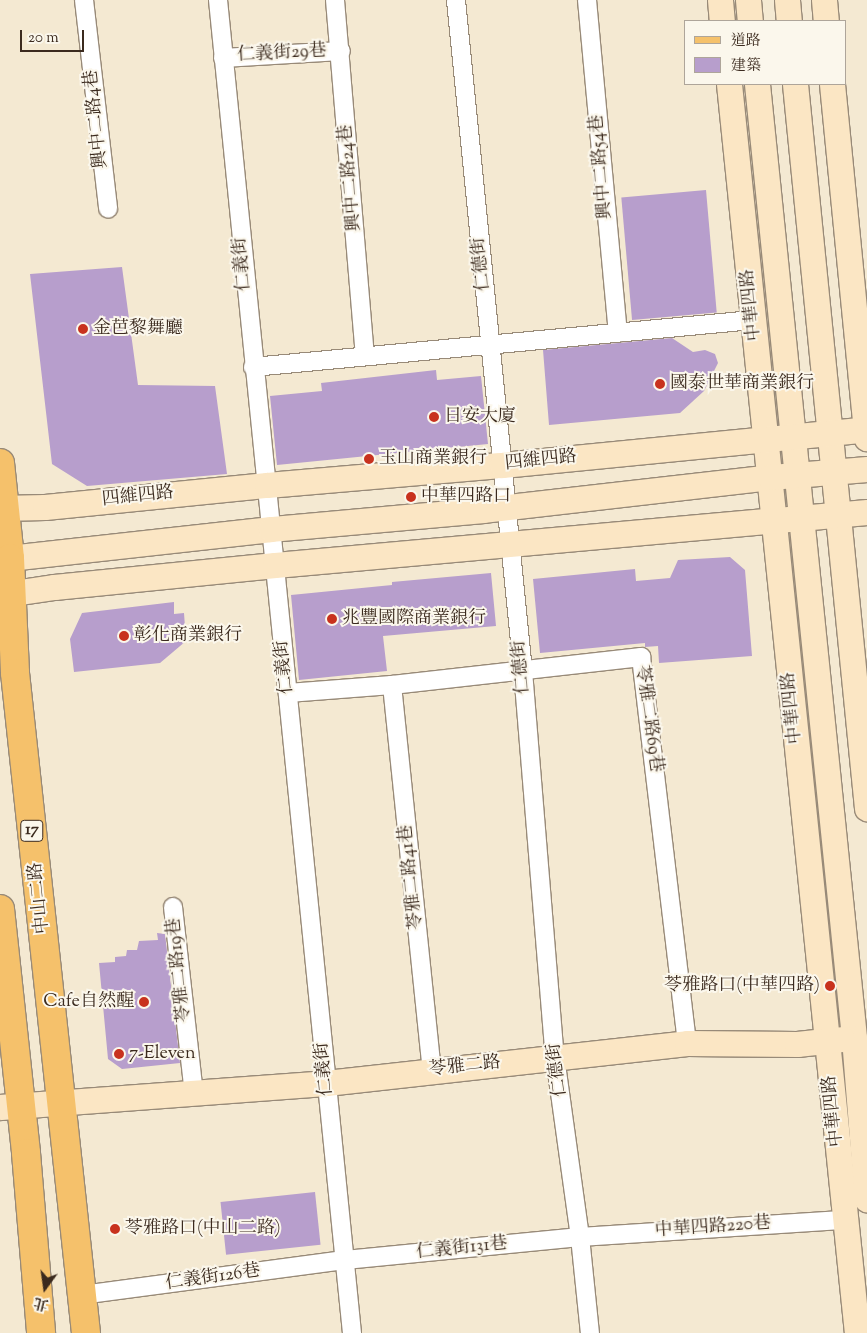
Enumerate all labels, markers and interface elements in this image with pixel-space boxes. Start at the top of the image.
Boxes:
scale bar [22,20,86,52]
legend [684,20,847,85]
text: 20 m [28,28,59,49]
text: 道路 [731,31,761,52]
street label: 仁義街29巷 [237,41,327,67]
text: 建築 [731,56,761,77]
street label: 興中二路4巷 [81,69,113,169]
street label: 興中二路54巷 [587,114,617,220]
street label: 興中二路24巷 [336,124,366,232]
street label: 仁義街 [230,236,256,292]
street label: 仁德街 [468,236,496,292]
street label: 中華四路 [737,268,767,342]
place label: 金芭黎舞廳 [93,318,183,340]
marker: 金芭黎舞廳 [77,323,89,335]
place label: 國泰世華商業銀行 [670,373,814,395]
marker: 國泰世華商業銀行 [654,378,666,390]
place label: 日安大廈 [444,406,516,428]
marker: 日安大廈 [428,411,440,423]
street label: 四維四路 [504,446,578,476]
place label: 玉山商業銀行 [379,448,487,470]
marker: 玉山商業銀行 [363,453,375,465]
street label: 四維四路 [101,482,175,512]
place label: 中華四路口 [421,486,511,508]
marker: 中華四路口 [405,491,417,503]
place label: 兆豐國際商業銀行 [342,608,486,630]
marker: 兆豐國際商業銀行 [326,613,338,625]
place label: 彰化商業銀行 [134,625,242,647]
marker: 彰化商業銀行 [118,630,130,642]
street label: 仁義街 [271,639,299,695]
street label: 仁德街 [509,639,535,695]
street label: 苓雅二路69巷 [630,664,666,774]
street label: 中華四路 [778,671,808,745]
road number: 17 [20,818,44,844]
street label: 苓雅二路41巷 [396,824,428,930]
street label: 中山二路 [25,861,55,935]
street label: 苓雅二路19巷 [164,917,196,1023]
place label: 苓雅路口(中華四路) [664,975,820,997]
marker: 苓雅路口(中華四路) [824,980,836,992]
place label: Cafe自然醒 [43,991,134,1013]
marker: Cafe自然醒 [138,996,150,1008]
street label: 仁義街 [312,1041,338,1097]
street label: 仁德街 [544,1042,572,1098]
place label: 7-Eleven [129,1043,196,1065]
marker: 7-Eleven [113,1048,125,1060]
street label: 苓雅二路 [428,1052,502,1082]
street label: 中華四路 [819,1074,849,1148]
street label: 中華四路220巷 [654,1213,772,1243]
place label: 苓雅路口(中山二路) [125,1218,281,1240]
marker: 苓雅路口(中山二路) [109,1223,121,1235]
street label: 仁義街131巷 [415,1233,509,1265]
street label: 仁義街126巷 [164,1261,262,1295]
north arrow [20,1263,70,1313]
text: 北 [32,1291,51,1314]

